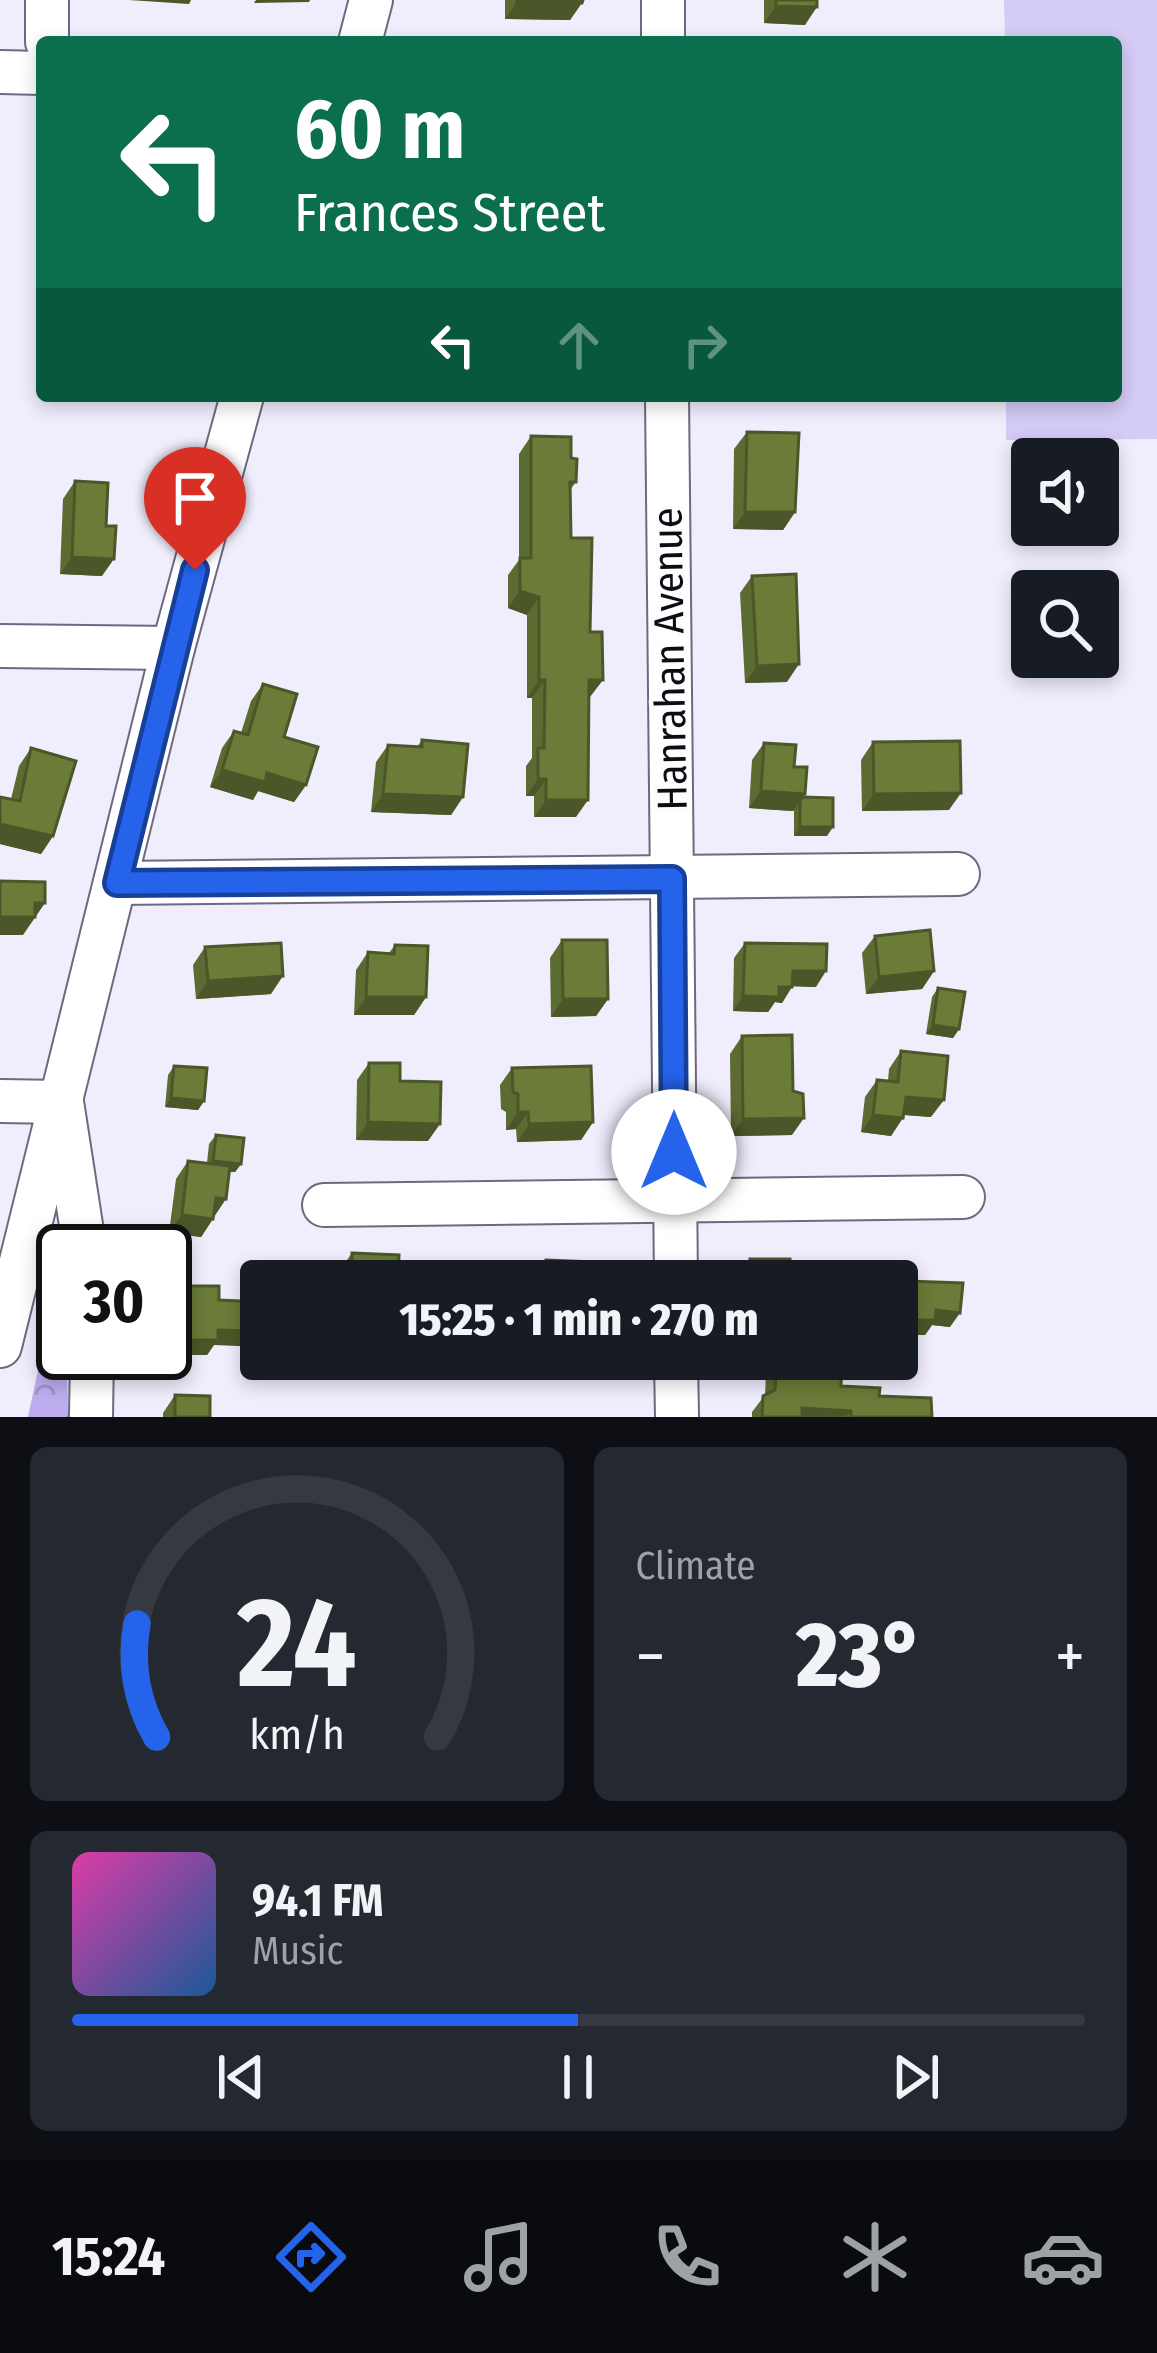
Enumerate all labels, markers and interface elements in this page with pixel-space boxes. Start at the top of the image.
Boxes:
text: 60 m [294,79,465,180]
icon: left [96,84,252,240]
text: Frances Street [294,181,605,245]
icon: left [420,312,486,378]
icon: ahead [546,312,612,378]
icon: right [672,312,738,378]
map controls [1011,438,1119,678]
button: sound [1011,438,1119,546]
pin [144,447,246,570]
icon: arrive [162,465,228,531]
street label: Hanrahan Avenue [642,507,698,811]
button: search [1011,570,1119,678]
position arrow [611,1089,737,1215]
speed limit sign: 30 [36,1224,192,1380]
text: 15:25 · 1 min · 270 m [399,1293,759,1347]
text: Climate [636,1543,756,1589]
text: 24 [236,1569,356,1719]
text: 23° [796,1602,924,1710]
text: − [636,1617,665,1696]
text: + [1055,1617,1085,1696]
text: km/h [249,1709,345,1760]
text: 94.1 FM [252,1874,383,1928]
text: Music [252,1928,343,1974]
icon: previous [208,2044,274,2110]
icon: pause [545,2044,611,2110]
icon: next [883,2044,949,2110]
icon: directions [269,2215,353,2299]
icon: music [457,2215,541,2299]
icon: phone [645,2215,729,2299]
icon: climate [833,2215,917,2299]
icon: car [1021,2215,1105,2299]
text: 15:24 [52,2225,165,2289]

